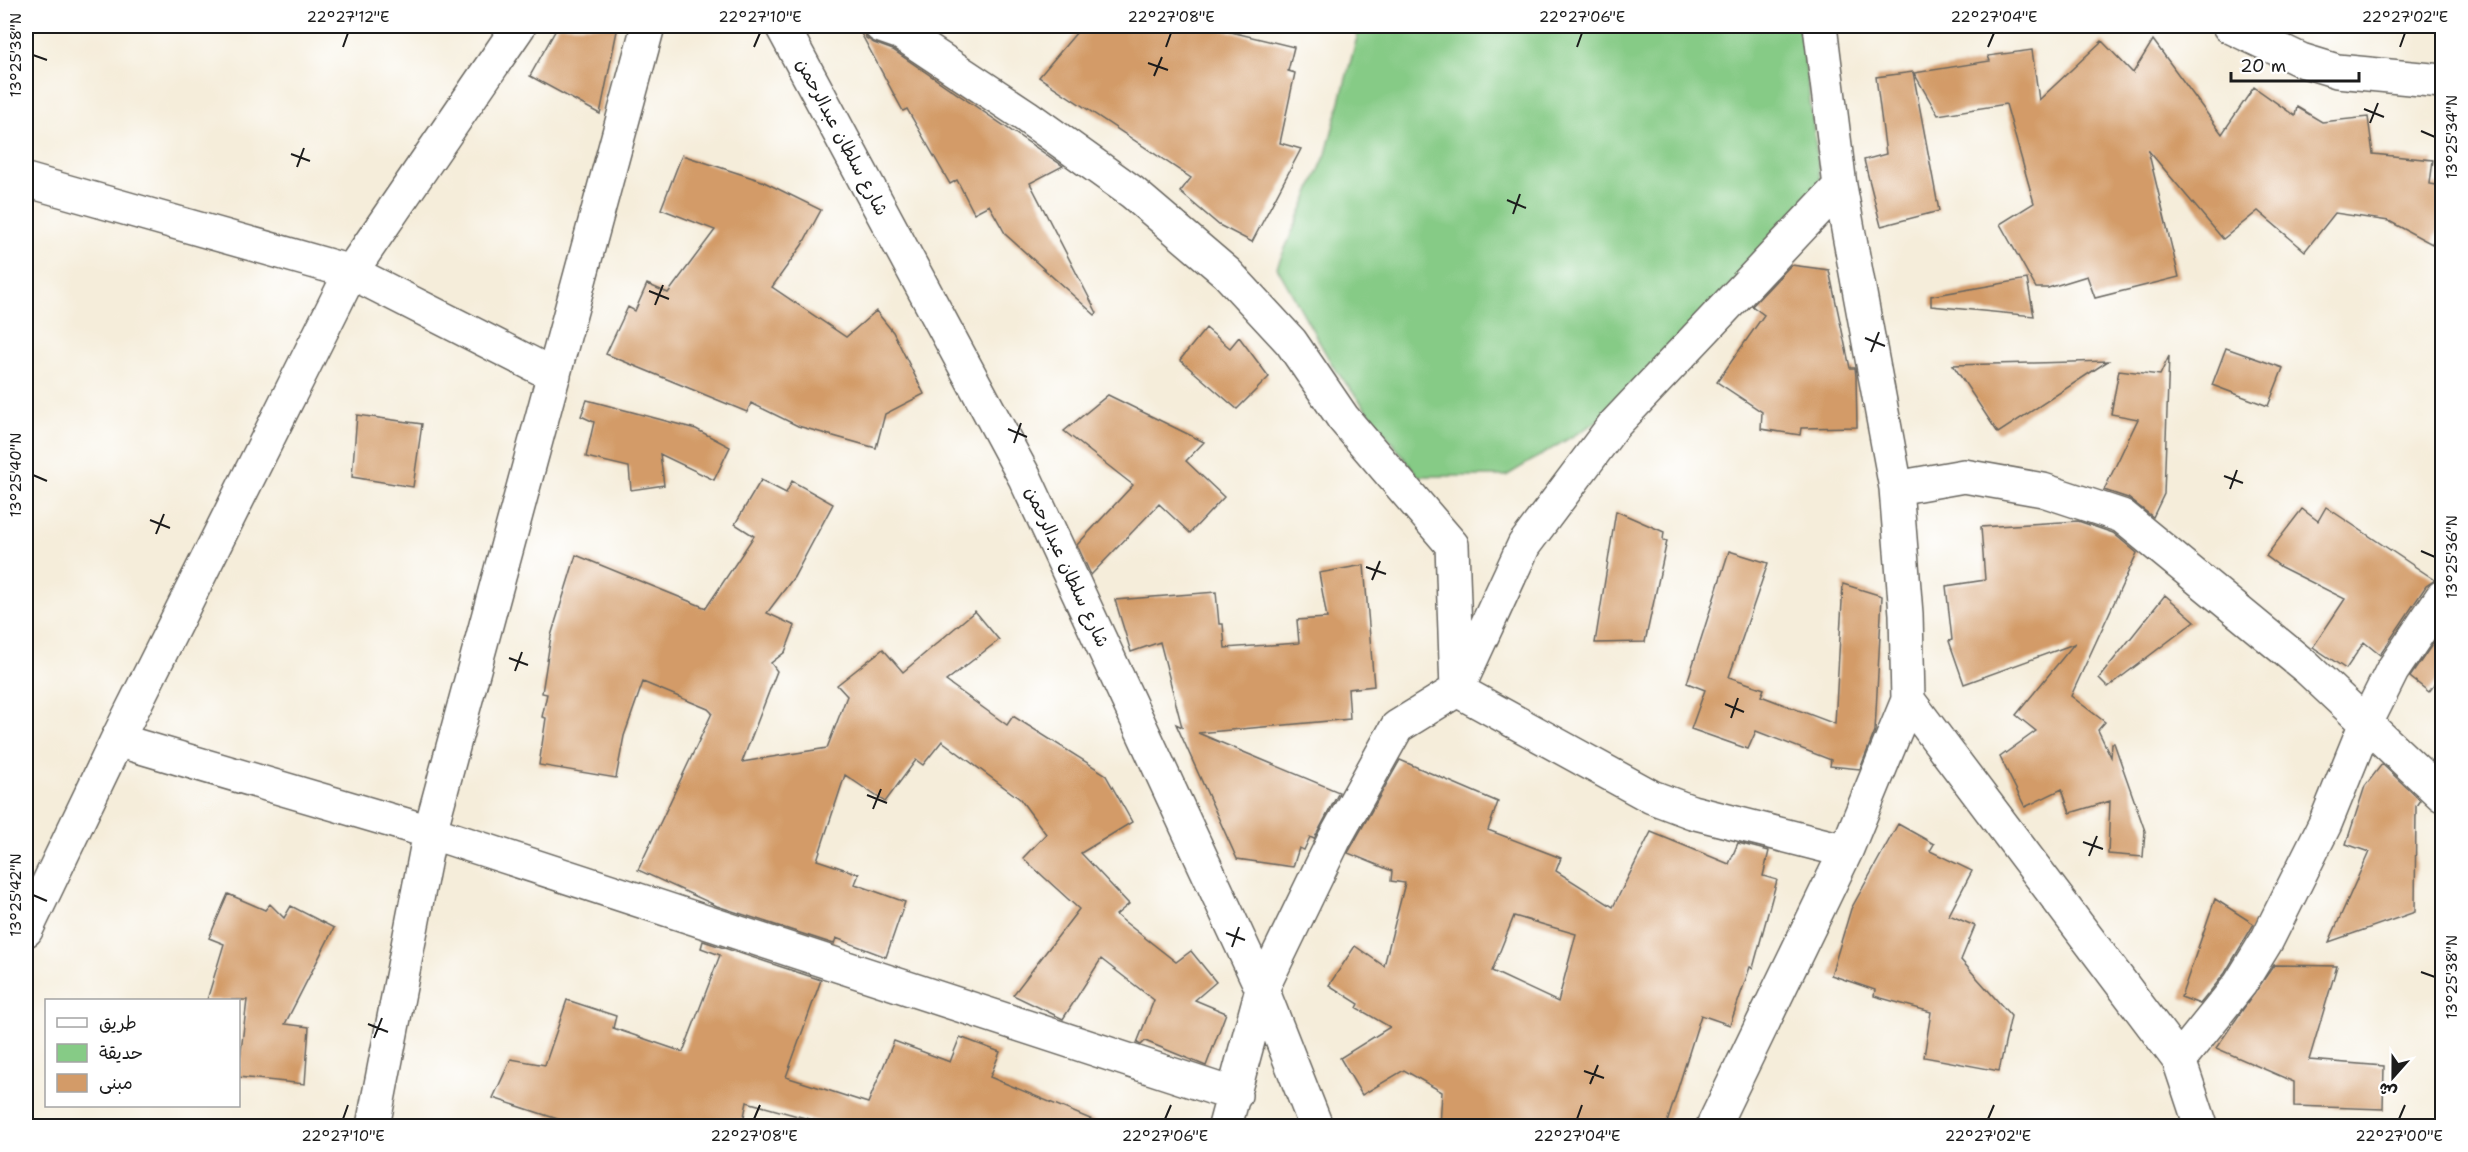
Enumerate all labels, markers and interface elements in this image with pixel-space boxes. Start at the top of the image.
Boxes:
text: 22°27'12"E [307,7,389,27]
text: 22°27'10"E [718,7,802,27]
text: 22°27'08"E [1127,7,1215,27]
text: 22°27'06"E [1539,7,1625,27]
text: 22°27'04"E [1951,7,2037,27]
text: 22°27'02"E [2362,7,2448,27]
text: 13°25'38"N [6,13,26,97]
scale bar [2231,45,2358,83]
street label: شارع سلطان عبدالرحمن [790,54,894,220]
text: 20 m [2240,54,2286,78]
text: 13°25'34"N [2442,95,2462,179]
text: 13°25'40"N [6,433,26,517]
street label: شارع سلطان عبدالرحمن [1019,483,1115,651]
text: 13°25'36"N [2442,515,2462,599]
text: 13°25'42"N [6,853,26,937]
text: 13°25'38"N [2442,935,2462,1019]
legend [45,999,240,1107]
text: طريق [99,1011,137,1035]
text: حديقة [99,1041,143,1065]
north arrow [2363,1047,2423,1107]
text: مبنى [99,1071,133,1095]
text: ش [2376,1078,2400,1103]
text: 22°27'10"E [301,1126,385,1146]
text: 22°27'08"E [710,1126,798,1146]
text: 22°27'06"E [1122,1126,1208,1146]
text: 22°27'04"E [1534,1126,1620,1146]
text: 22°27'02"E [1945,1126,2031,1146]
text: 22°27'00"E [2355,1126,2443,1146]

